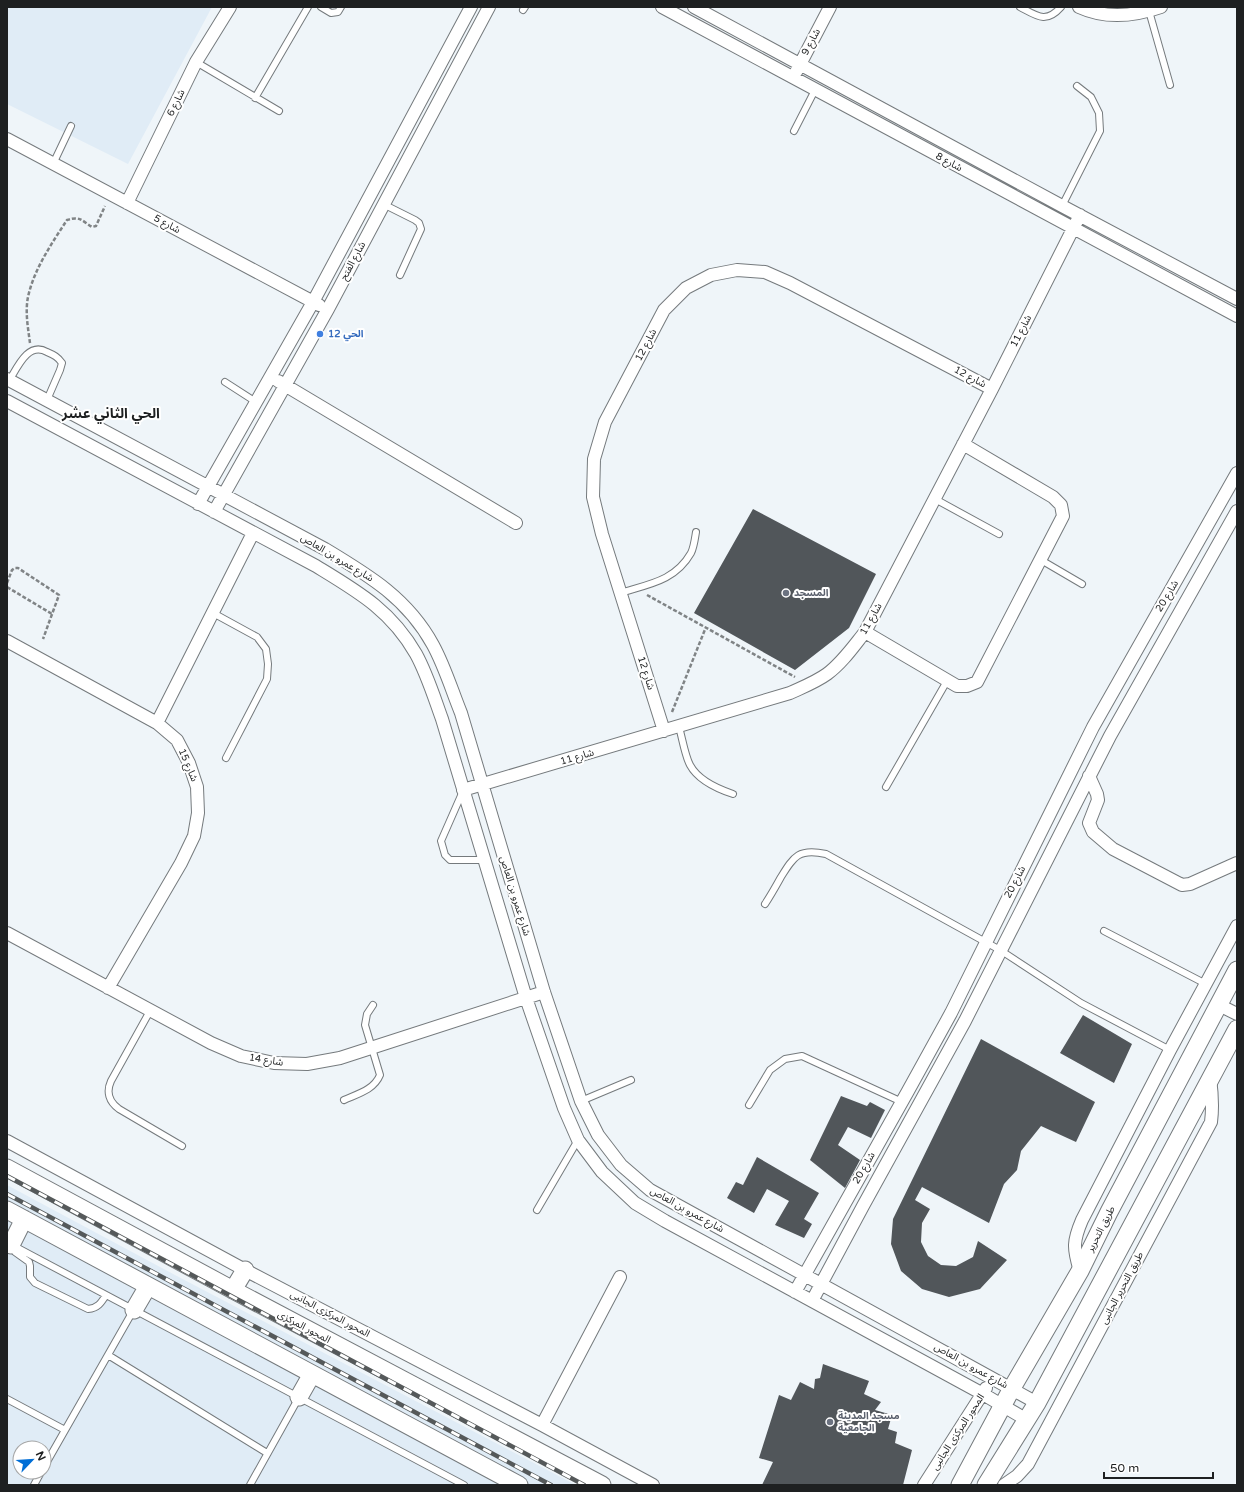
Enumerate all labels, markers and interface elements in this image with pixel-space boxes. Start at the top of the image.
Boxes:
street label: شارع 9 [799,27,824,58]
street label: شارع 6 [164,87,189,119]
street label: شارع 8 [933,150,964,175]
street label: شارع 5 [151,212,182,237]
street label: شارع الفتح [338,239,369,283]
street label: شارع 11 [1008,313,1035,350]
street label: شارع 12 [633,327,660,364]
place label: الحي 12 [328,328,364,342]
marker: الحي 12 [315,329,325,339]
street label: شارع 12 [951,364,988,391]
district label: الحي الثاني عشر [61,405,160,424]
street label: شارع عمرو بن العاص [298,532,376,585]
street label: شارع 20 [1153,578,1182,614]
place label: المسجد [794,587,829,599]
marker: المسجد [781,588,791,598]
street label: شارع 11 [857,601,886,638]
street label: شارع 12 [634,655,657,692]
street label: شارع 11 [559,746,596,769]
street label: شارع 15 [175,747,200,784]
street label: شارع عمرو بن العاص [496,855,533,938]
street label: شارع 20 [1002,864,1029,901]
street label: شارع 14 [248,1051,284,1070]
street label: شارع 20 [850,1150,879,1187]
street label: شارع عمرو بن العاص [647,1185,726,1236]
street label: طريق التحرير [1084,1204,1118,1255]
street label: طريق التحرير الجانبى [1098,1250,1146,1326]
street label: المحور المركزى الجانبى [288,1288,372,1340]
street label: المحور المركزى [276,1308,332,1346]
street label: شارع عمرو بن العاص [931,1341,1010,1392]
street label: المحور المركزى الجانبى [929,1392,987,1472]
place label: مسجد المدينة الجامعية [838,1410,900,1434]
marker: مسجد المدينة الجامعية [825,1417,835,1427]
north arrow [12,1440,52,1480]
text: N [33,1449,48,1463]
scale bar [1104,1454,1213,1480]
text: 50 m [1110,1461,1139,1475]

